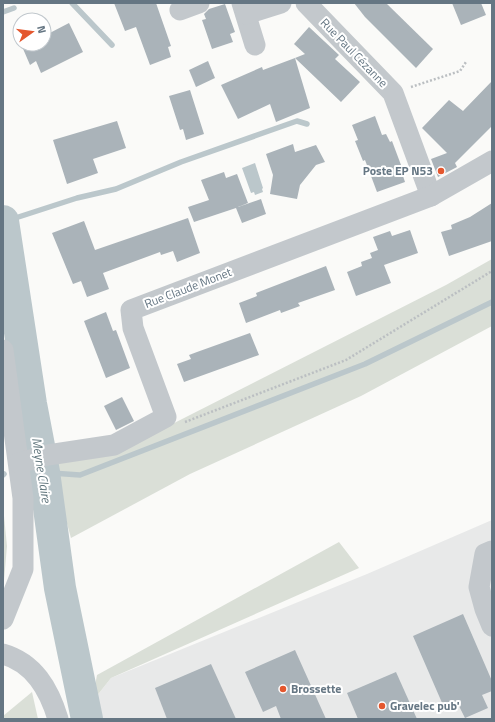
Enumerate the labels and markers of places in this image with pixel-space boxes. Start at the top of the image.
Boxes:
place label: Poste EP N53 [363,161,433,180]
marker: Poste EP N53 [436,166,446,176]
place label: Brossette [291,679,341,698]
marker: Brossette [278,684,288,694]
place label: Gravelec pub' [390,696,460,715]
marker: Gravelec pub' [377,701,387,711]

